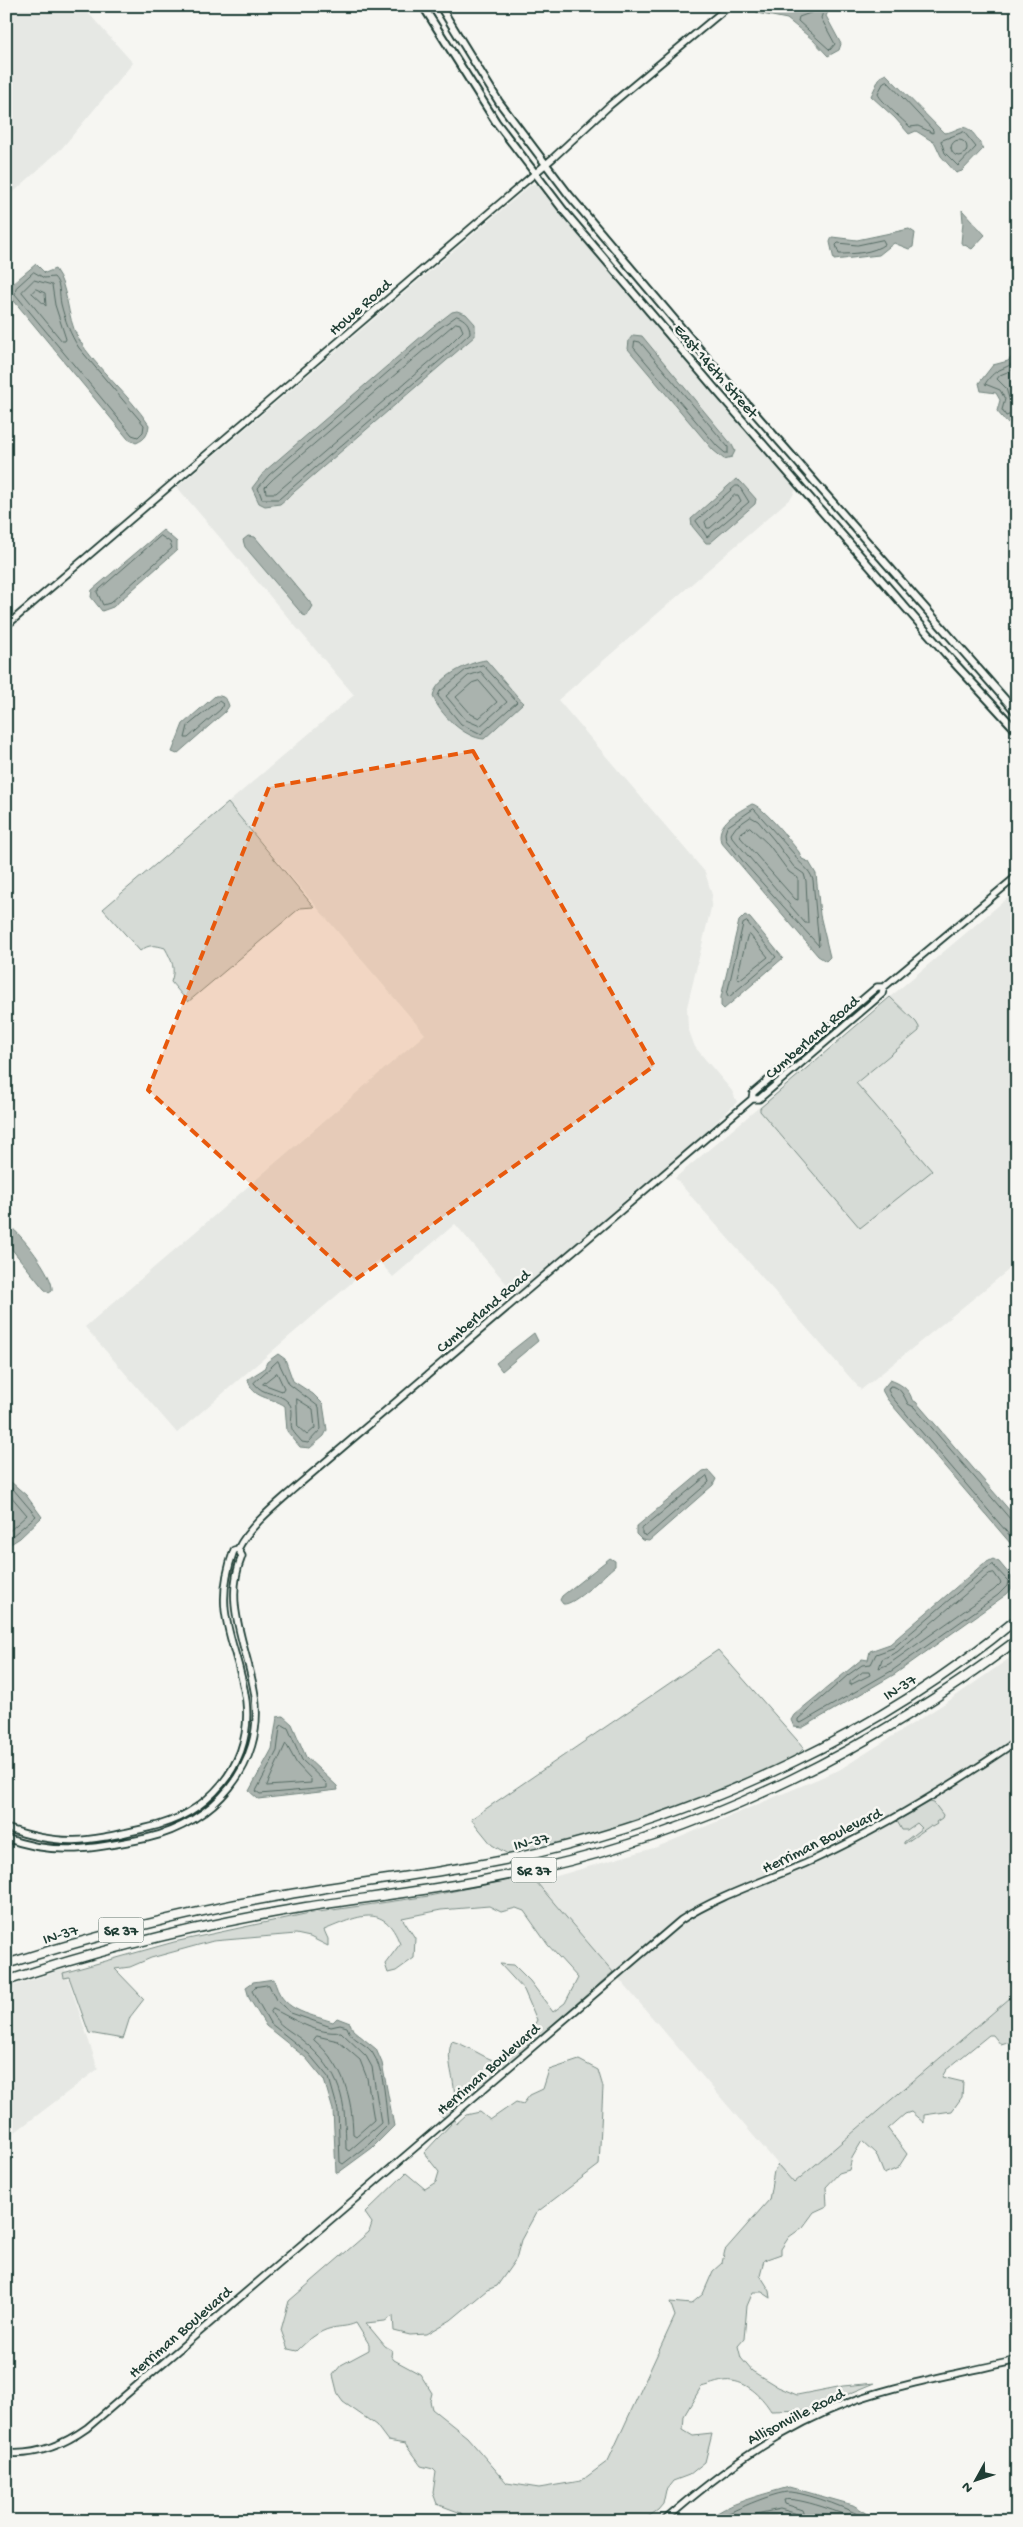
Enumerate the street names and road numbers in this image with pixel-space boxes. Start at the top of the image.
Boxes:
street label: Howe Road [326,275,398,341]
street label: East 146th Street [668,321,761,424]
street label: Cumberland Road [763,992,865,1085]
street label: Cumberland Road [434,1266,536,1359]
street label: IN-37 [881,1671,922,1707]
street label: Herriman Boulevard [760,1804,887,1879]
street label: IN-37 [512,1830,552,1857]
road number: SR 37 [512,1858,556,1882]
road number: SR 37 [98,1918,144,1942]
street label: IN-37 [41,1922,82,1951]
street label: Herriman Boulevard [434,2020,546,2121]
street label: Herriman Boulevard [126,2283,238,2384]
street label: Allisonville Road [745,2385,850,2451]

